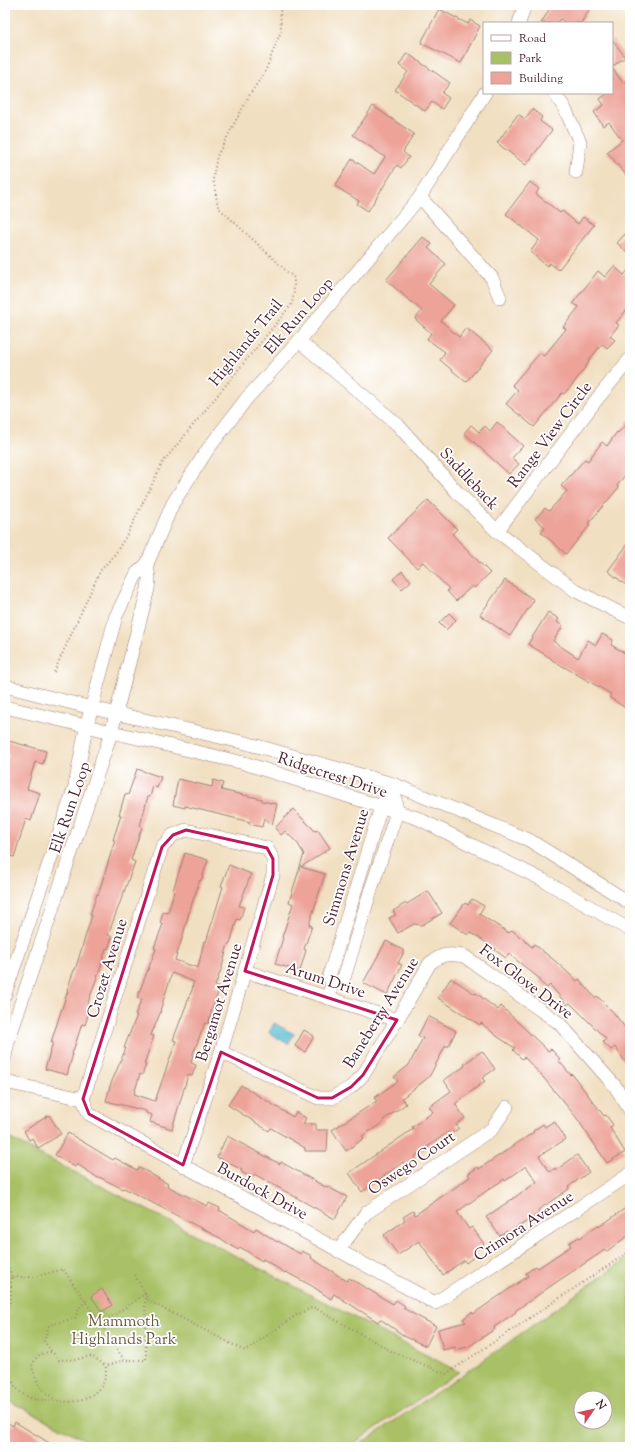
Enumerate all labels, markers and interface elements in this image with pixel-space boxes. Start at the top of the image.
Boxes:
legend [483,22,613,94]
text: Road [519,30,546,48]
text: Park [519,50,542,68]
text: Building [519,70,563,88]
street label: Elk Run Loop [260,273,340,360]
street label: Highlands Trail [205,295,290,392]
street label: Range View Circle [503,378,599,493]
street label: Saddleback [433,443,503,516]
street label: Ridgecrest Drive [274,748,390,805]
street label: Elk Run Loop [45,759,98,857]
street label: Simmons Avenue [319,806,376,929]
street label: Crozet Avenue [82,916,134,1021]
street label: Fox Glove Drive [474,940,577,1026]
street label: Bergamot Avenue [191,941,249,1065]
street label: Baneberry Avenue [339,953,426,1073]
street label: Arum Drive [282,958,368,1005]
street label: Oswego Court [364,1126,461,1202]
street label: Burdock Drive [212,1158,311,1227]
street label: Crimora Avenue [470,1186,579,1268]
park label: Mammoth Highlands Park [72,1311,177,1352]
north arrow [573,1390,613,1430]
text: N [591,1396,610,1413]

